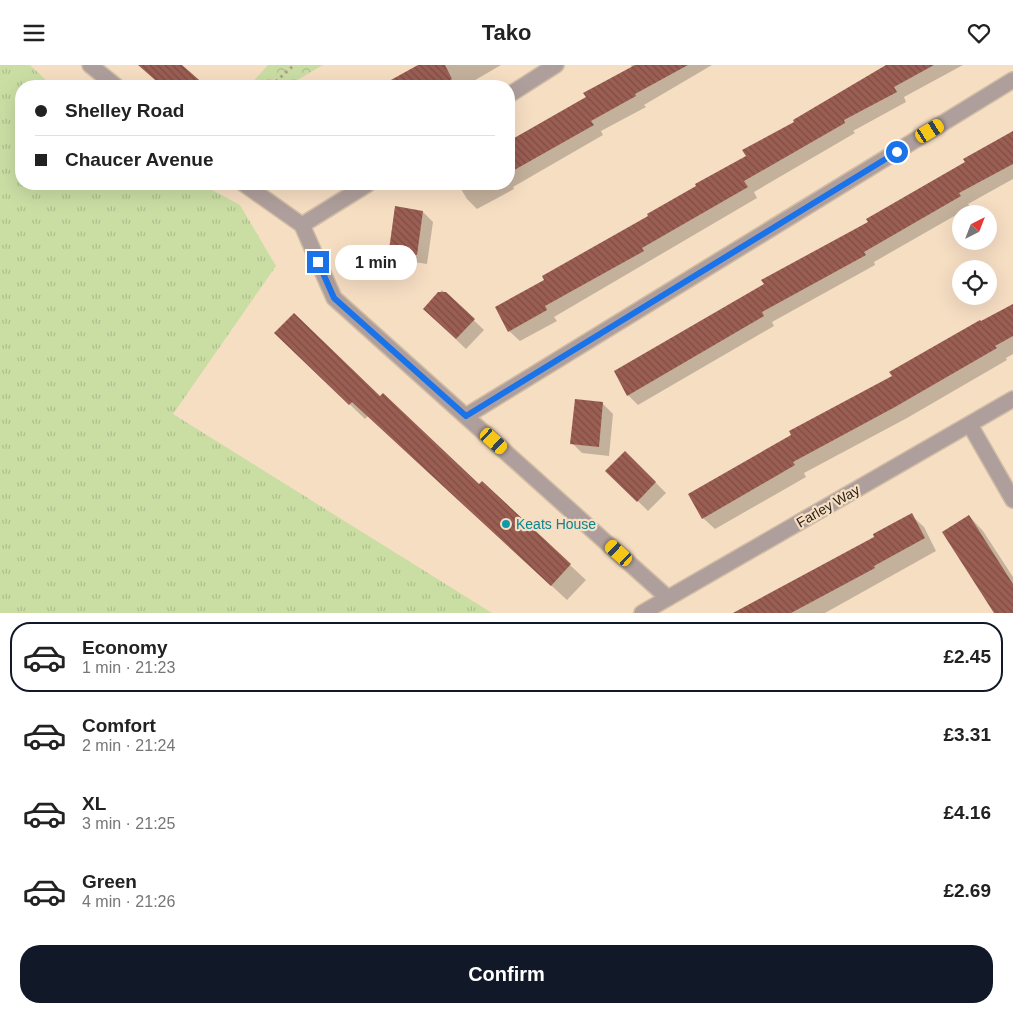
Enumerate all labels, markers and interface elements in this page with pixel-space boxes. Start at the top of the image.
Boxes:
icon: menu [20,19,48,47]
icon: heart [965,19,993,47]
text: Tako [482,20,531,45]
text: Shelley Road [65,100,184,121]
car [913,117,946,145]
route start [886,141,908,163]
text: Chaucer Avenue [65,149,214,170]
north arrow [952,205,998,250]
map controls [952,205,997,305]
callout: 1 min [336,245,418,279]
route end [307,251,329,273]
text: 1 min [355,254,397,271]
button: locate [952,260,997,305]
car [477,425,510,457]
street label: Farley Way [794,482,862,530]
place label: Keats House [516,516,596,532]
marker: Keats House [500,518,512,530]
car [602,537,635,569]
icon: car [22,635,67,680]
text: Economy [82,637,168,658]
text: £2.45 [943,646,991,667]
text: 1 min · 21:23 [82,659,175,676]
icon: car [22,713,67,758]
text: Comfort [82,715,156,736]
text: £3.31 [943,724,991,745]
text: 2 min · 21:24 [82,737,175,754]
icon: car [22,791,67,836]
text: XL [82,793,106,814]
text: £4.16 [943,802,991,823]
text: 3 min · 21:25 [82,815,175,832]
icon: car [22,869,67,914]
text: Green [82,871,137,892]
text: £2.69 [943,880,991,901]
text: 4 min · 21:26 [82,893,175,910]
button: Confirm [20,945,993,1003]

